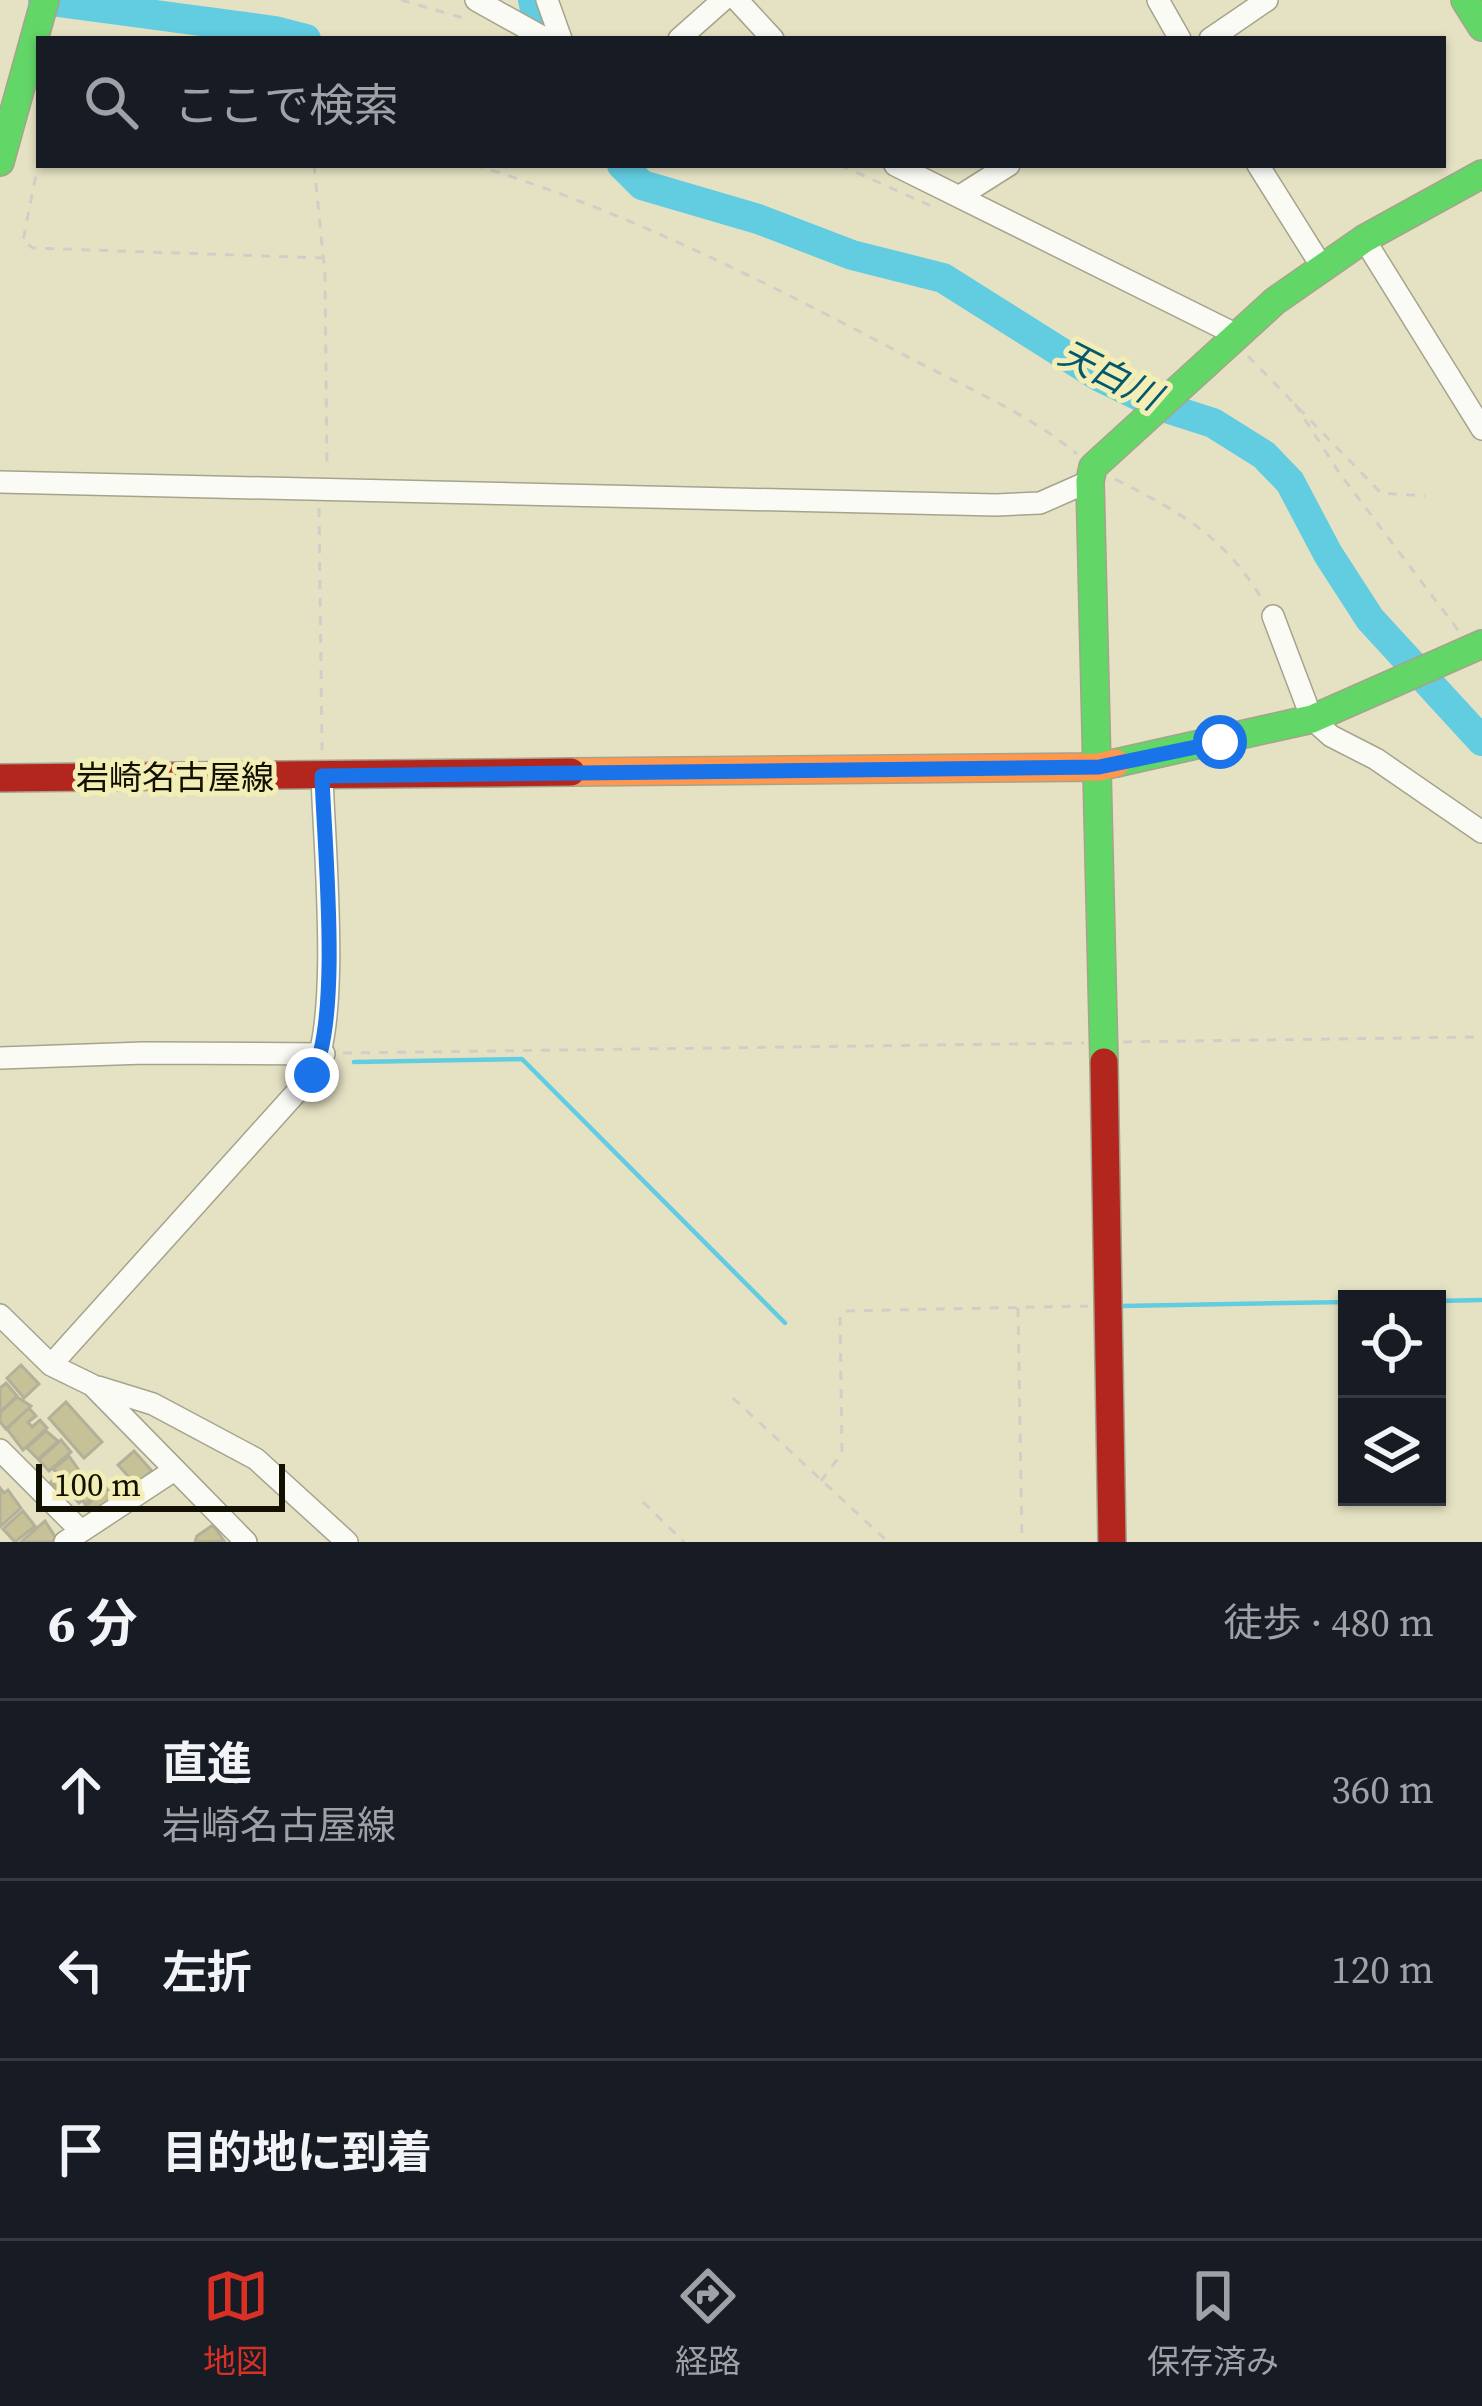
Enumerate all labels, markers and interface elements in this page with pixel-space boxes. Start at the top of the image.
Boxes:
search box [36,36,1446,168]
icon: search [78,69,144,135]
text: ここで検索 [174,74,399,136]
water label: 天白川 [1051,329,1173,423]
route start [1193,715,1247,769]
street label: 岩崎名古屋線 [76,755,274,800]
route end [285,1048,339,1102]
map controls [1338,1290,1446,1506]
button: locate [1338,1290,1446,1398]
button: layers [1338,1398,1446,1506]
scale bar [36,1458,285,1511]
text: 100 m [54,1462,141,1507]
text: 6 分 [48,1588,138,1658]
text: 徒歩 · 480 m [1223,1596,1434,1649]
text: 直進 [162,1732,252,1794]
icon: ahead [48,1757,114,1823]
text: 360 m [1331,1763,1434,1816]
text: 岩崎名古屋線 [162,1799,396,1852]
icon: left [48,1937,114,2003]
text: 左折 [162,1941,252,2003]
text: 120 m [1331,1943,1434,1996]
icon: arrive [48,2117,114,2183]
text: 目的地に到着 [162,2121,432,2183]
tab: 地図 [203,2263,269,2384]
tab: 経路 [675,2263,741,2384]
tab: 保存済み [1147,2263,1279,2384]

